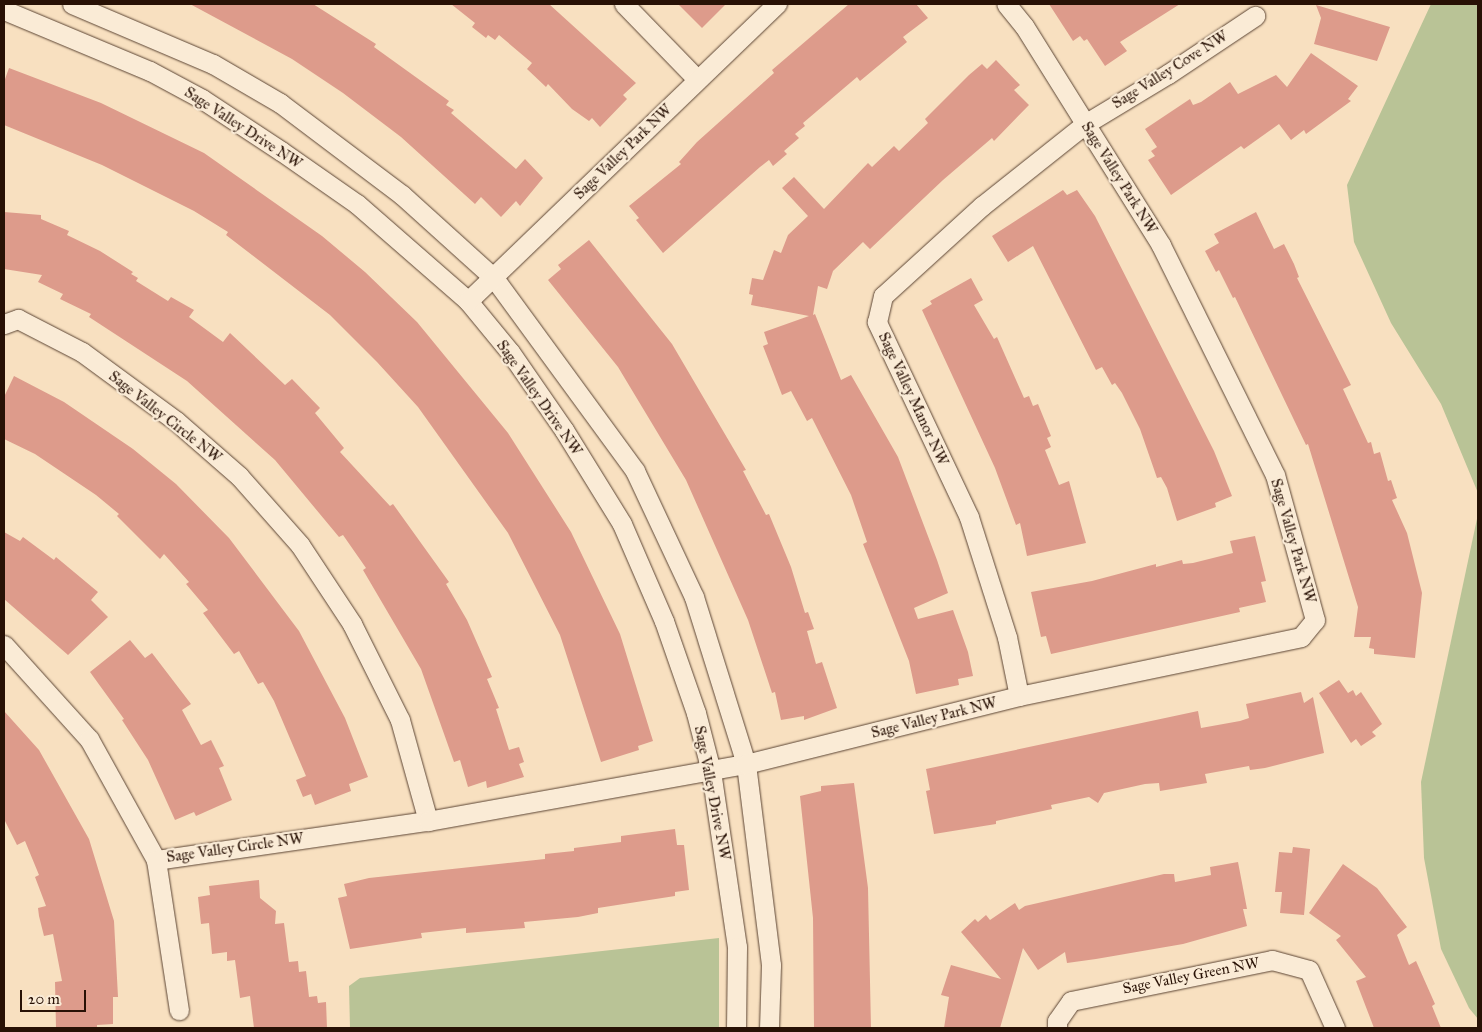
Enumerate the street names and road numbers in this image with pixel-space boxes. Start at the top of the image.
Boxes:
street label: Sage Valley Cove NW [1109,27,1231,113]
street label: Sage Valley Drive NW [181,83,305,173]
street label: Sage Valley Park NW [570,101,676,203]
street label: Sage Valley Park NW [1077,119,1161,237]
street label: Sage Valley Manor NW [874,330,952,468]
street label: Sage Valley Drive NW [493,337,585,459]
street label: Sage Valley Circle NW [105,367,225,467]
street label: Sage Valley Park NW [1267,477,1319,605]
street label: Sage Valley Park NW [869,694,999,742]
street label: Sage Valley Drive NW [690,724,734,862]
street label: Sage Valley Circle NW [165,829,305,867]
street label: Sage Valley Green NW [1121,954,1261,998]

